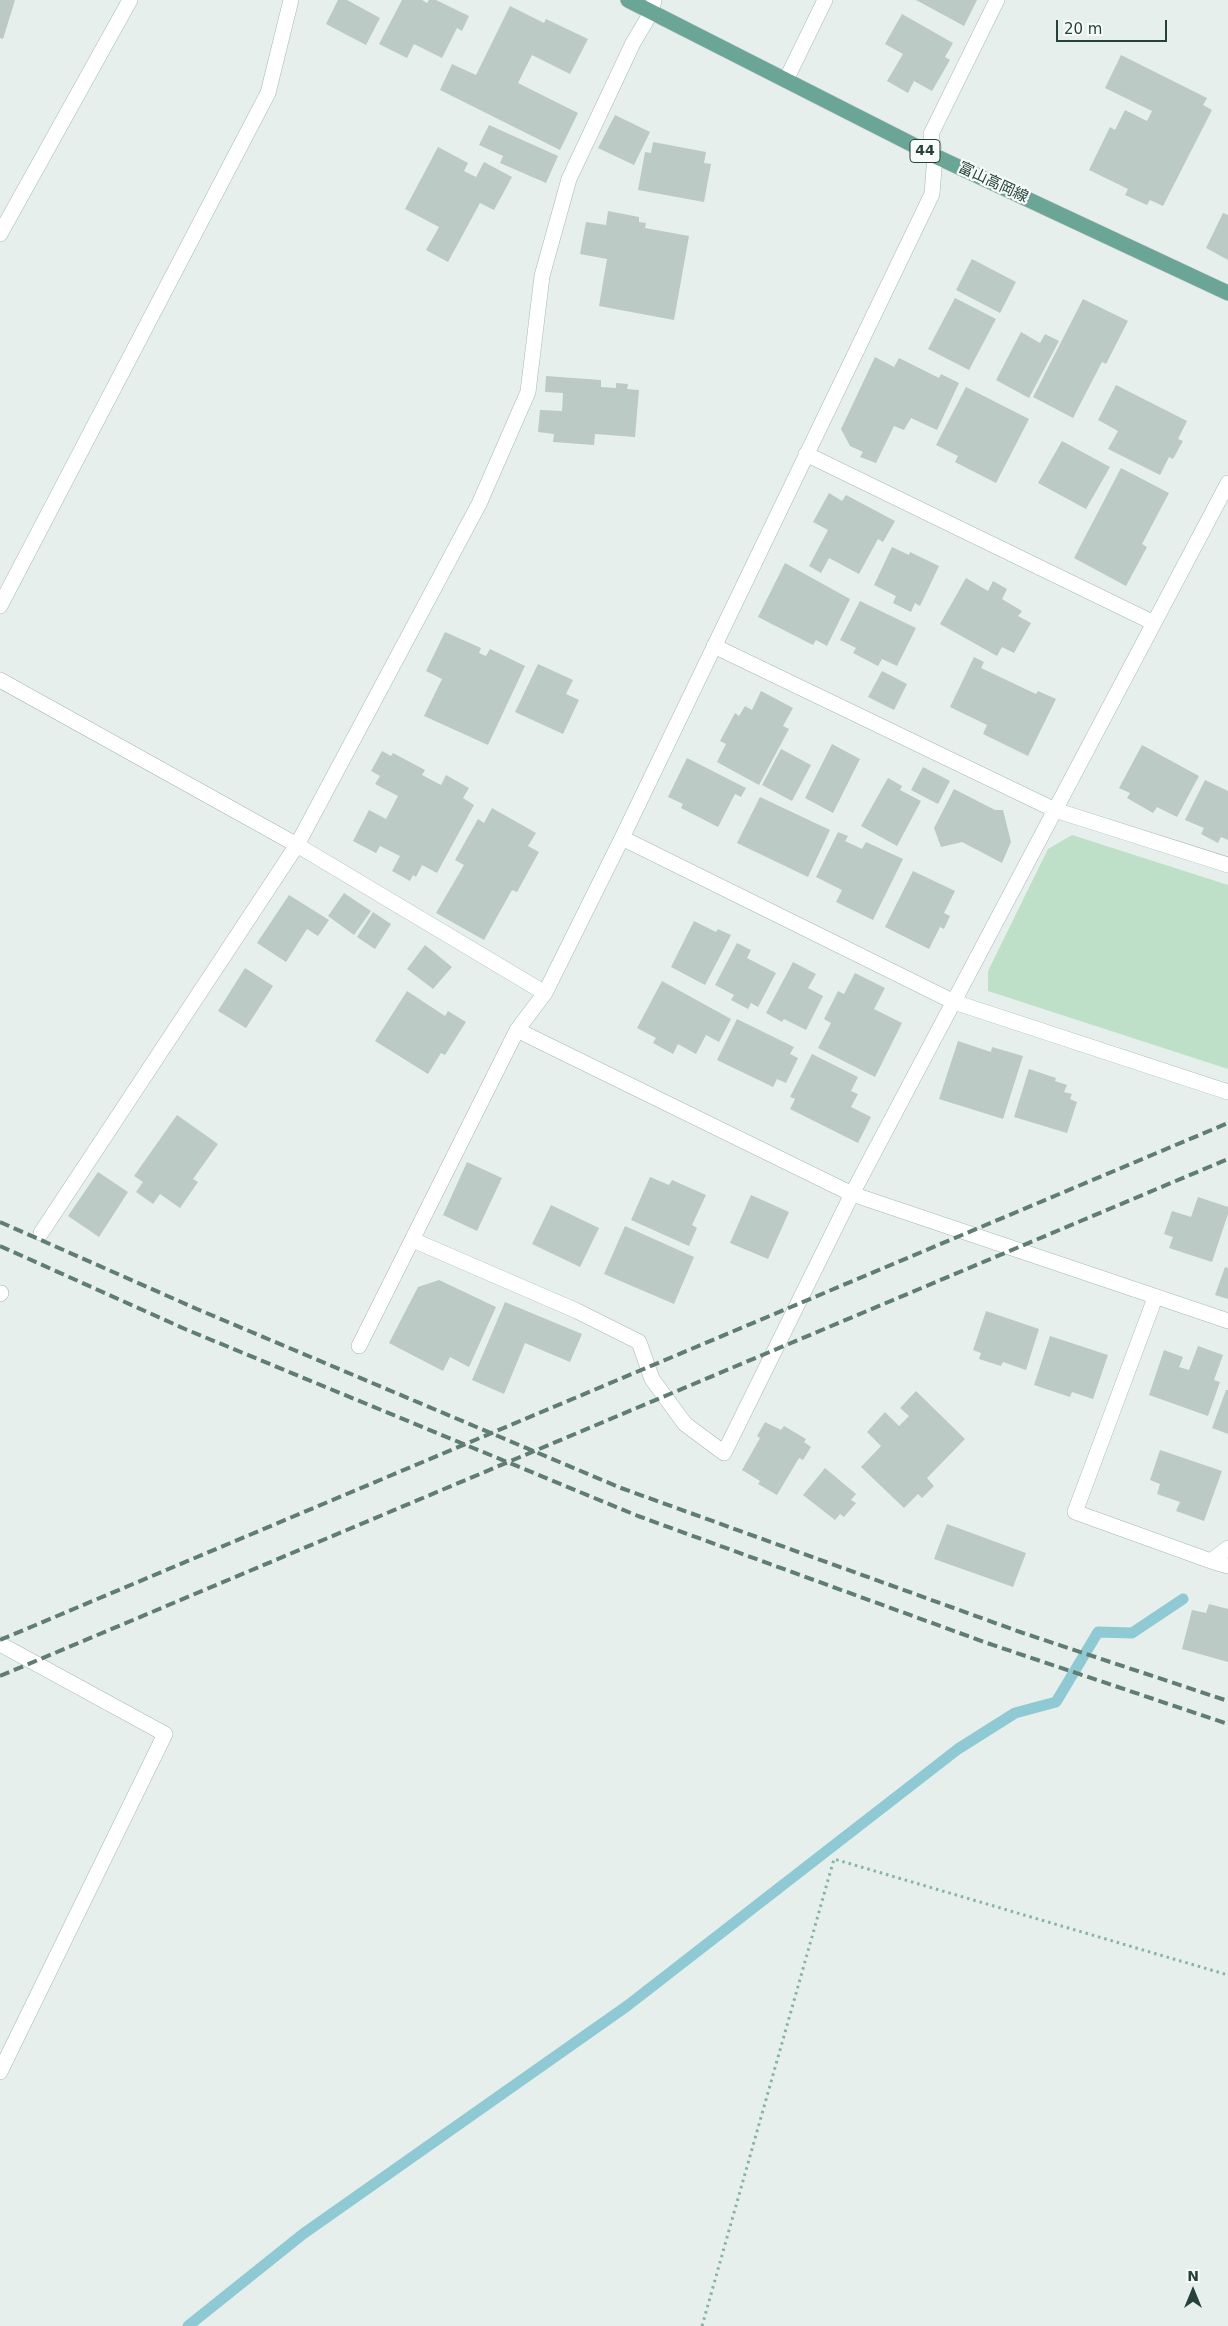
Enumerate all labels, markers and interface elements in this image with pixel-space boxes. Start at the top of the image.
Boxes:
scale bar [1058,10,1169,42]
text: 20 m [1064,20,1102,38]
road number: 44 [910,140,940,162]
street label: 富山高岡線 [955,159,1031,207]
north arrow [1168,2266,1218,2316]
text: N [1187,2268,1199,2284]

